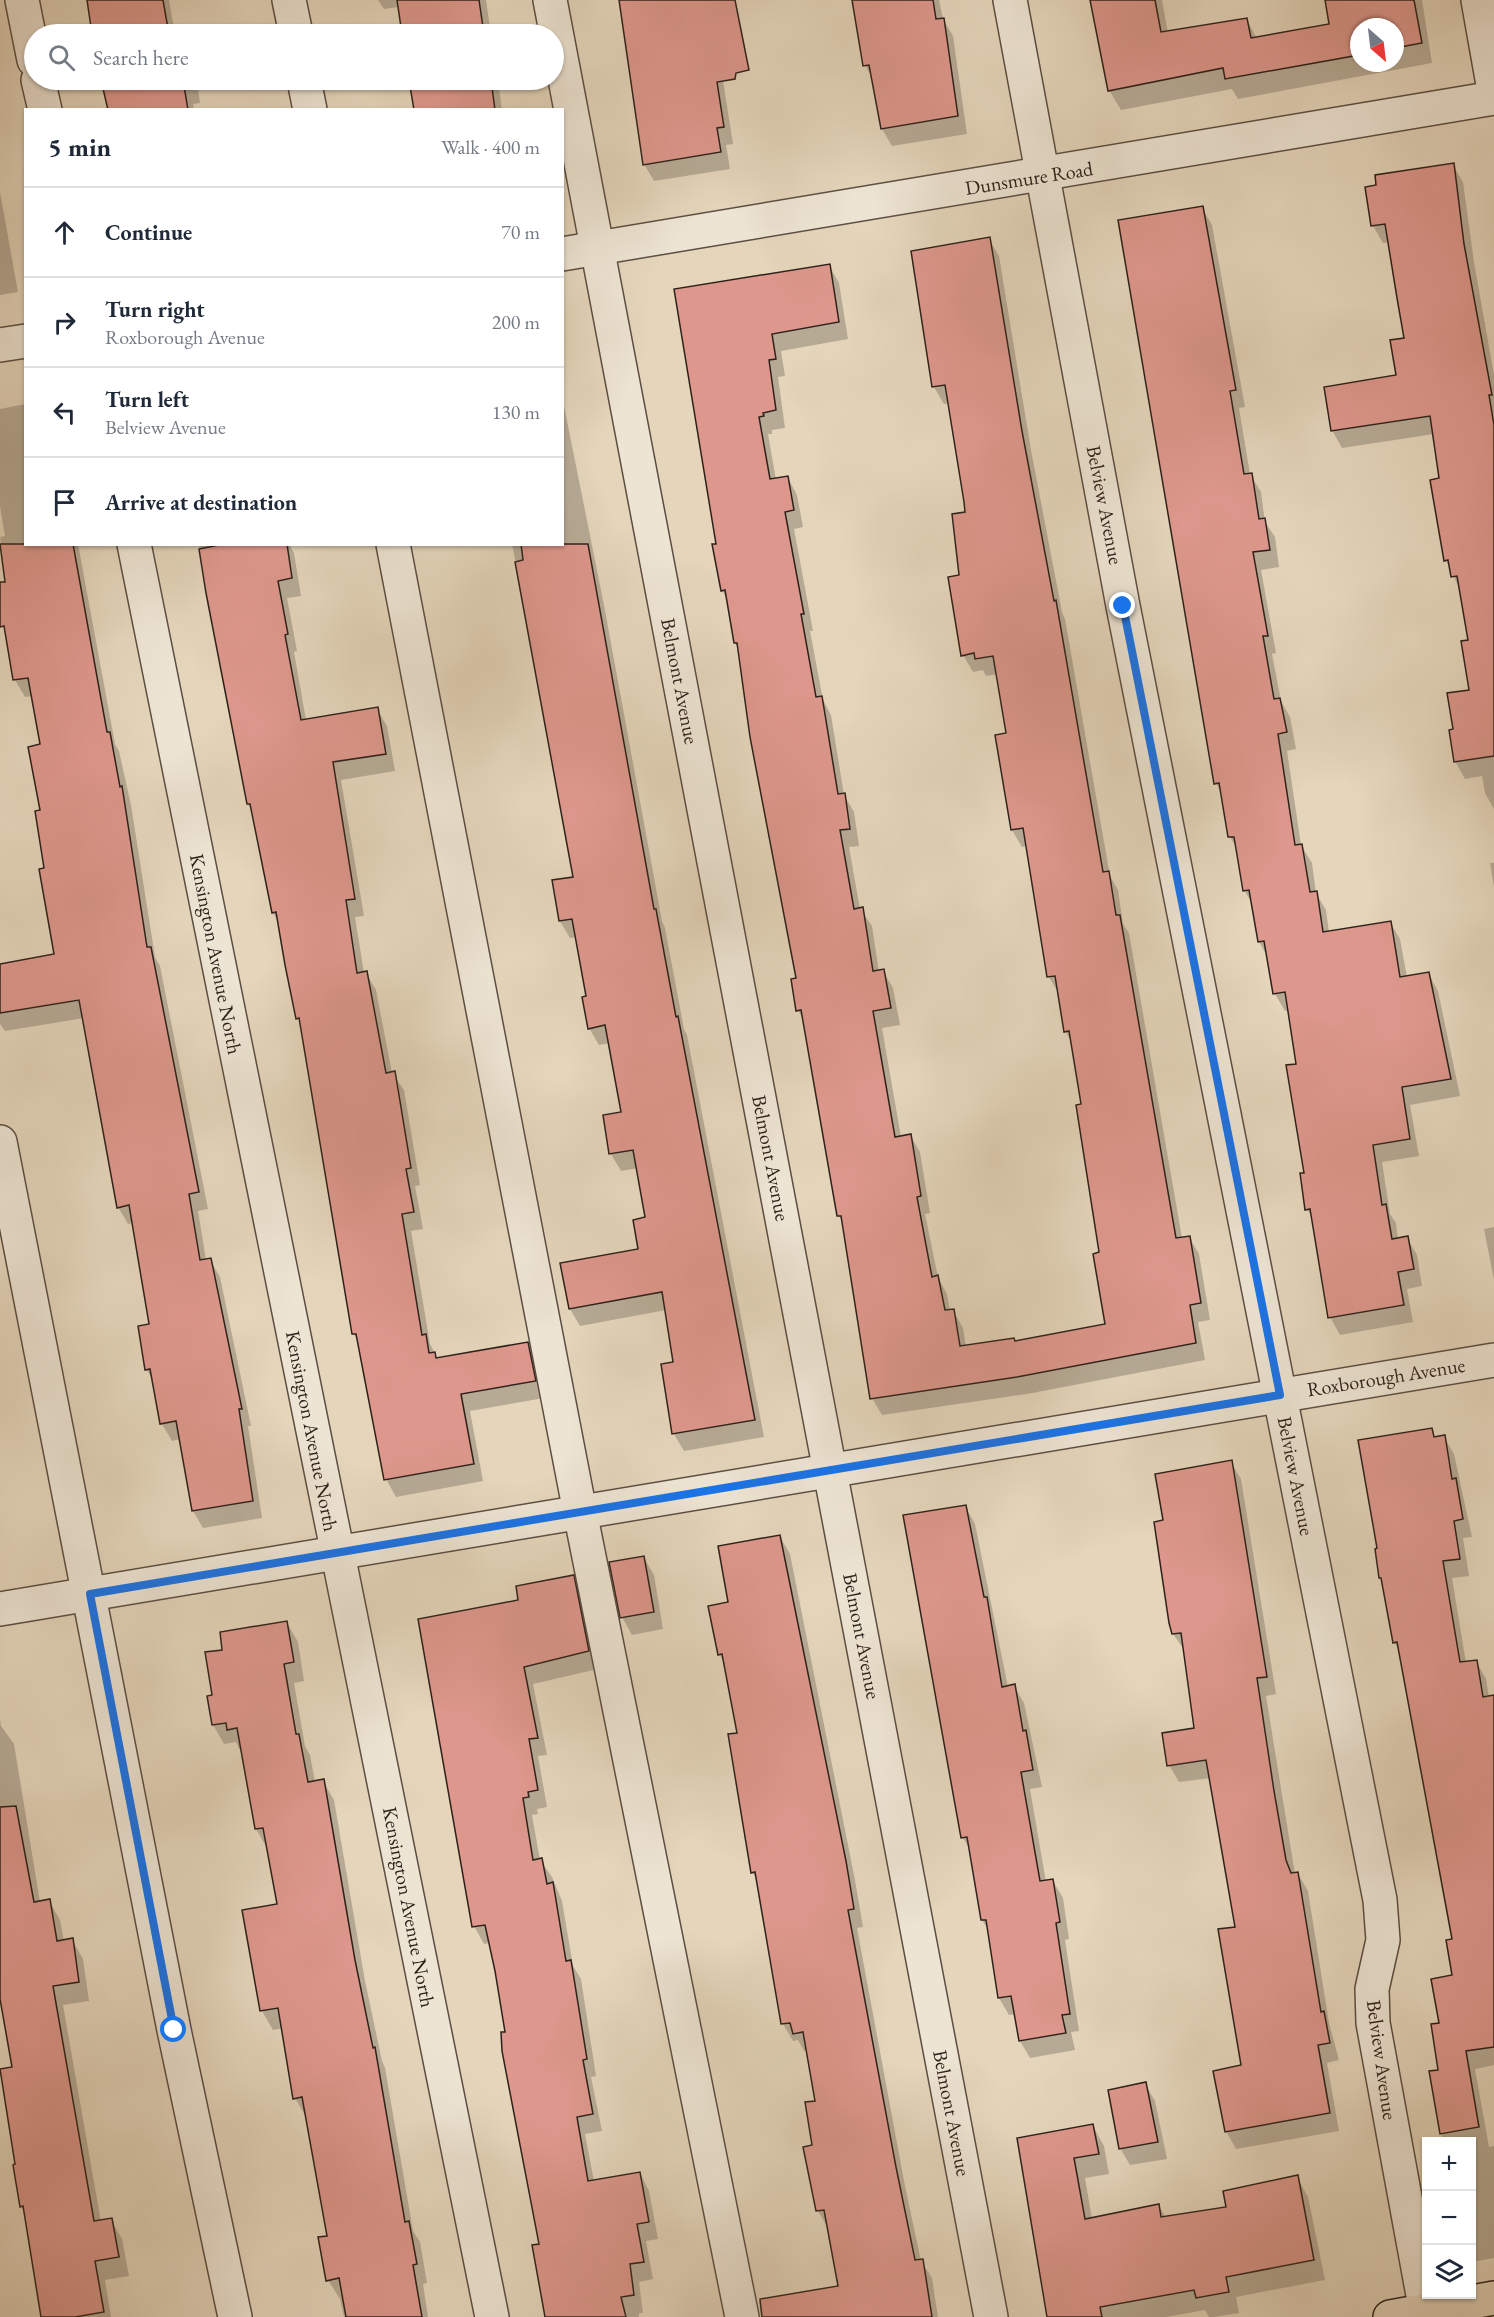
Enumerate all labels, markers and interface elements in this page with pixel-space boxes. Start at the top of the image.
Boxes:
north arrow [1350,18,1404,72]
search box [24,24,564,90]
icon: search [45,41,78,74]
text: Search here [93,43,188,72]
text: 5 min [48,130,111,164]
text: Walk · 400 m [441,134,540,160]
street label: Dunsmure Road [963,155,1096,201]
icon: ahead [48,216,81,249]
text: Continue [105,218,192,247]
text: 70 m [501,219,540,245]
text: Turn right [105,295,204,324]
icon: right [48,306,81,339]
text: 200 m [492,309,540,335]
text: Roxborough Avenue [105,324,265,350]
text: Turn left [105,385,189,414]
icon: left [48,396,81,429]
text: 130 m [492,399,540,425]
text: Belview Avenue [105,414,226,440]
street label: Belview Avenue [1081,443,1129,567]
icon: arrive [48,486,81,519]
text: Arrive at destination [105,488,297,517]
route end [1109,592,1135,618]
street label: Belmont Avenue [655,616,705,747]
street label: Kensington Avenue North [184,852,248,1056]
street label: Belmont Avenue [746,1093,796,1224]
street label: Kensington Avenue North [280,1329,344,1533]
street label: Roxborough Avenue [1305,1352,1467,1402]
street label: Belview Avenue [1272,1414,1320,1538]
street label: Belmont Avenue [837,1571,887,1702]
street label: Kensington Avenue North [377,1805,441,2009]
street label: Belview Avenue [1361,1998,1403,2122]
route start [160,2016,186,2042]
street label: Belmont Avenue [927,2048,977,2179]
map controls [1422,2137,1476,2299]
button: + [1422,2137,1476,2191]
button: − [1422,2191,1476,2245]
button: layers [1422,2245,1476,2299]

